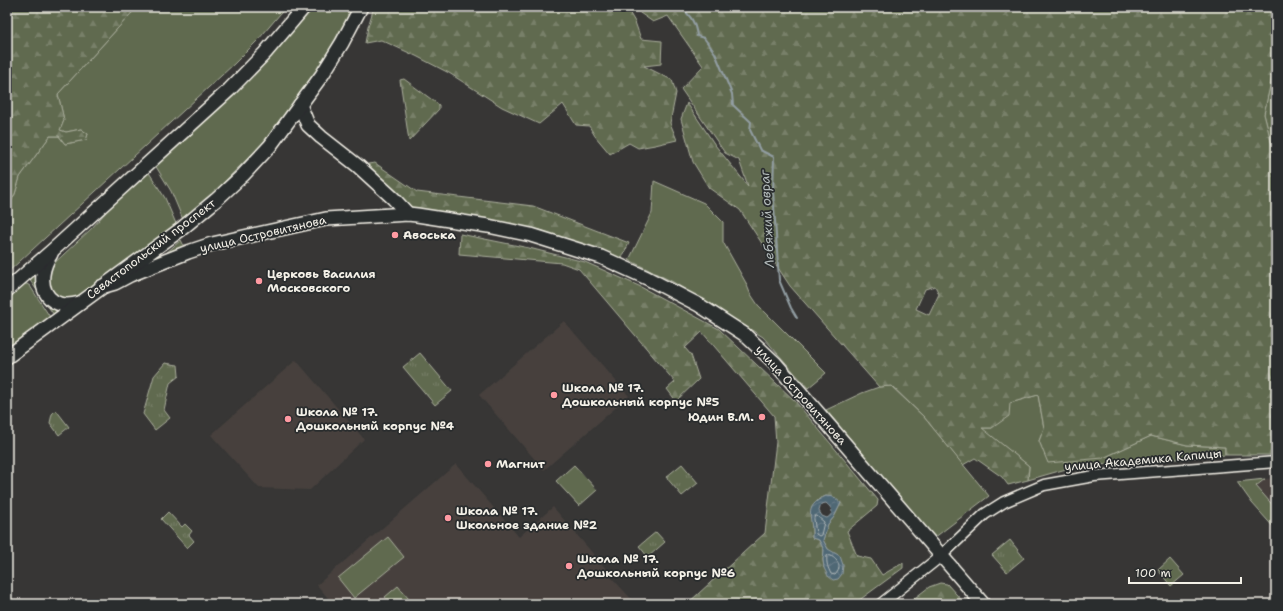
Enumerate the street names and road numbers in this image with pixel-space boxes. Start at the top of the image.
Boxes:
street label: Севастопольский проспект [83,195,220,303]
street label: улица Островитянова [198,212,328,256]
street label: улица Островитянова [752,342,851,449]
street label: улица Академика Капицы [1064,445,1222,475]

